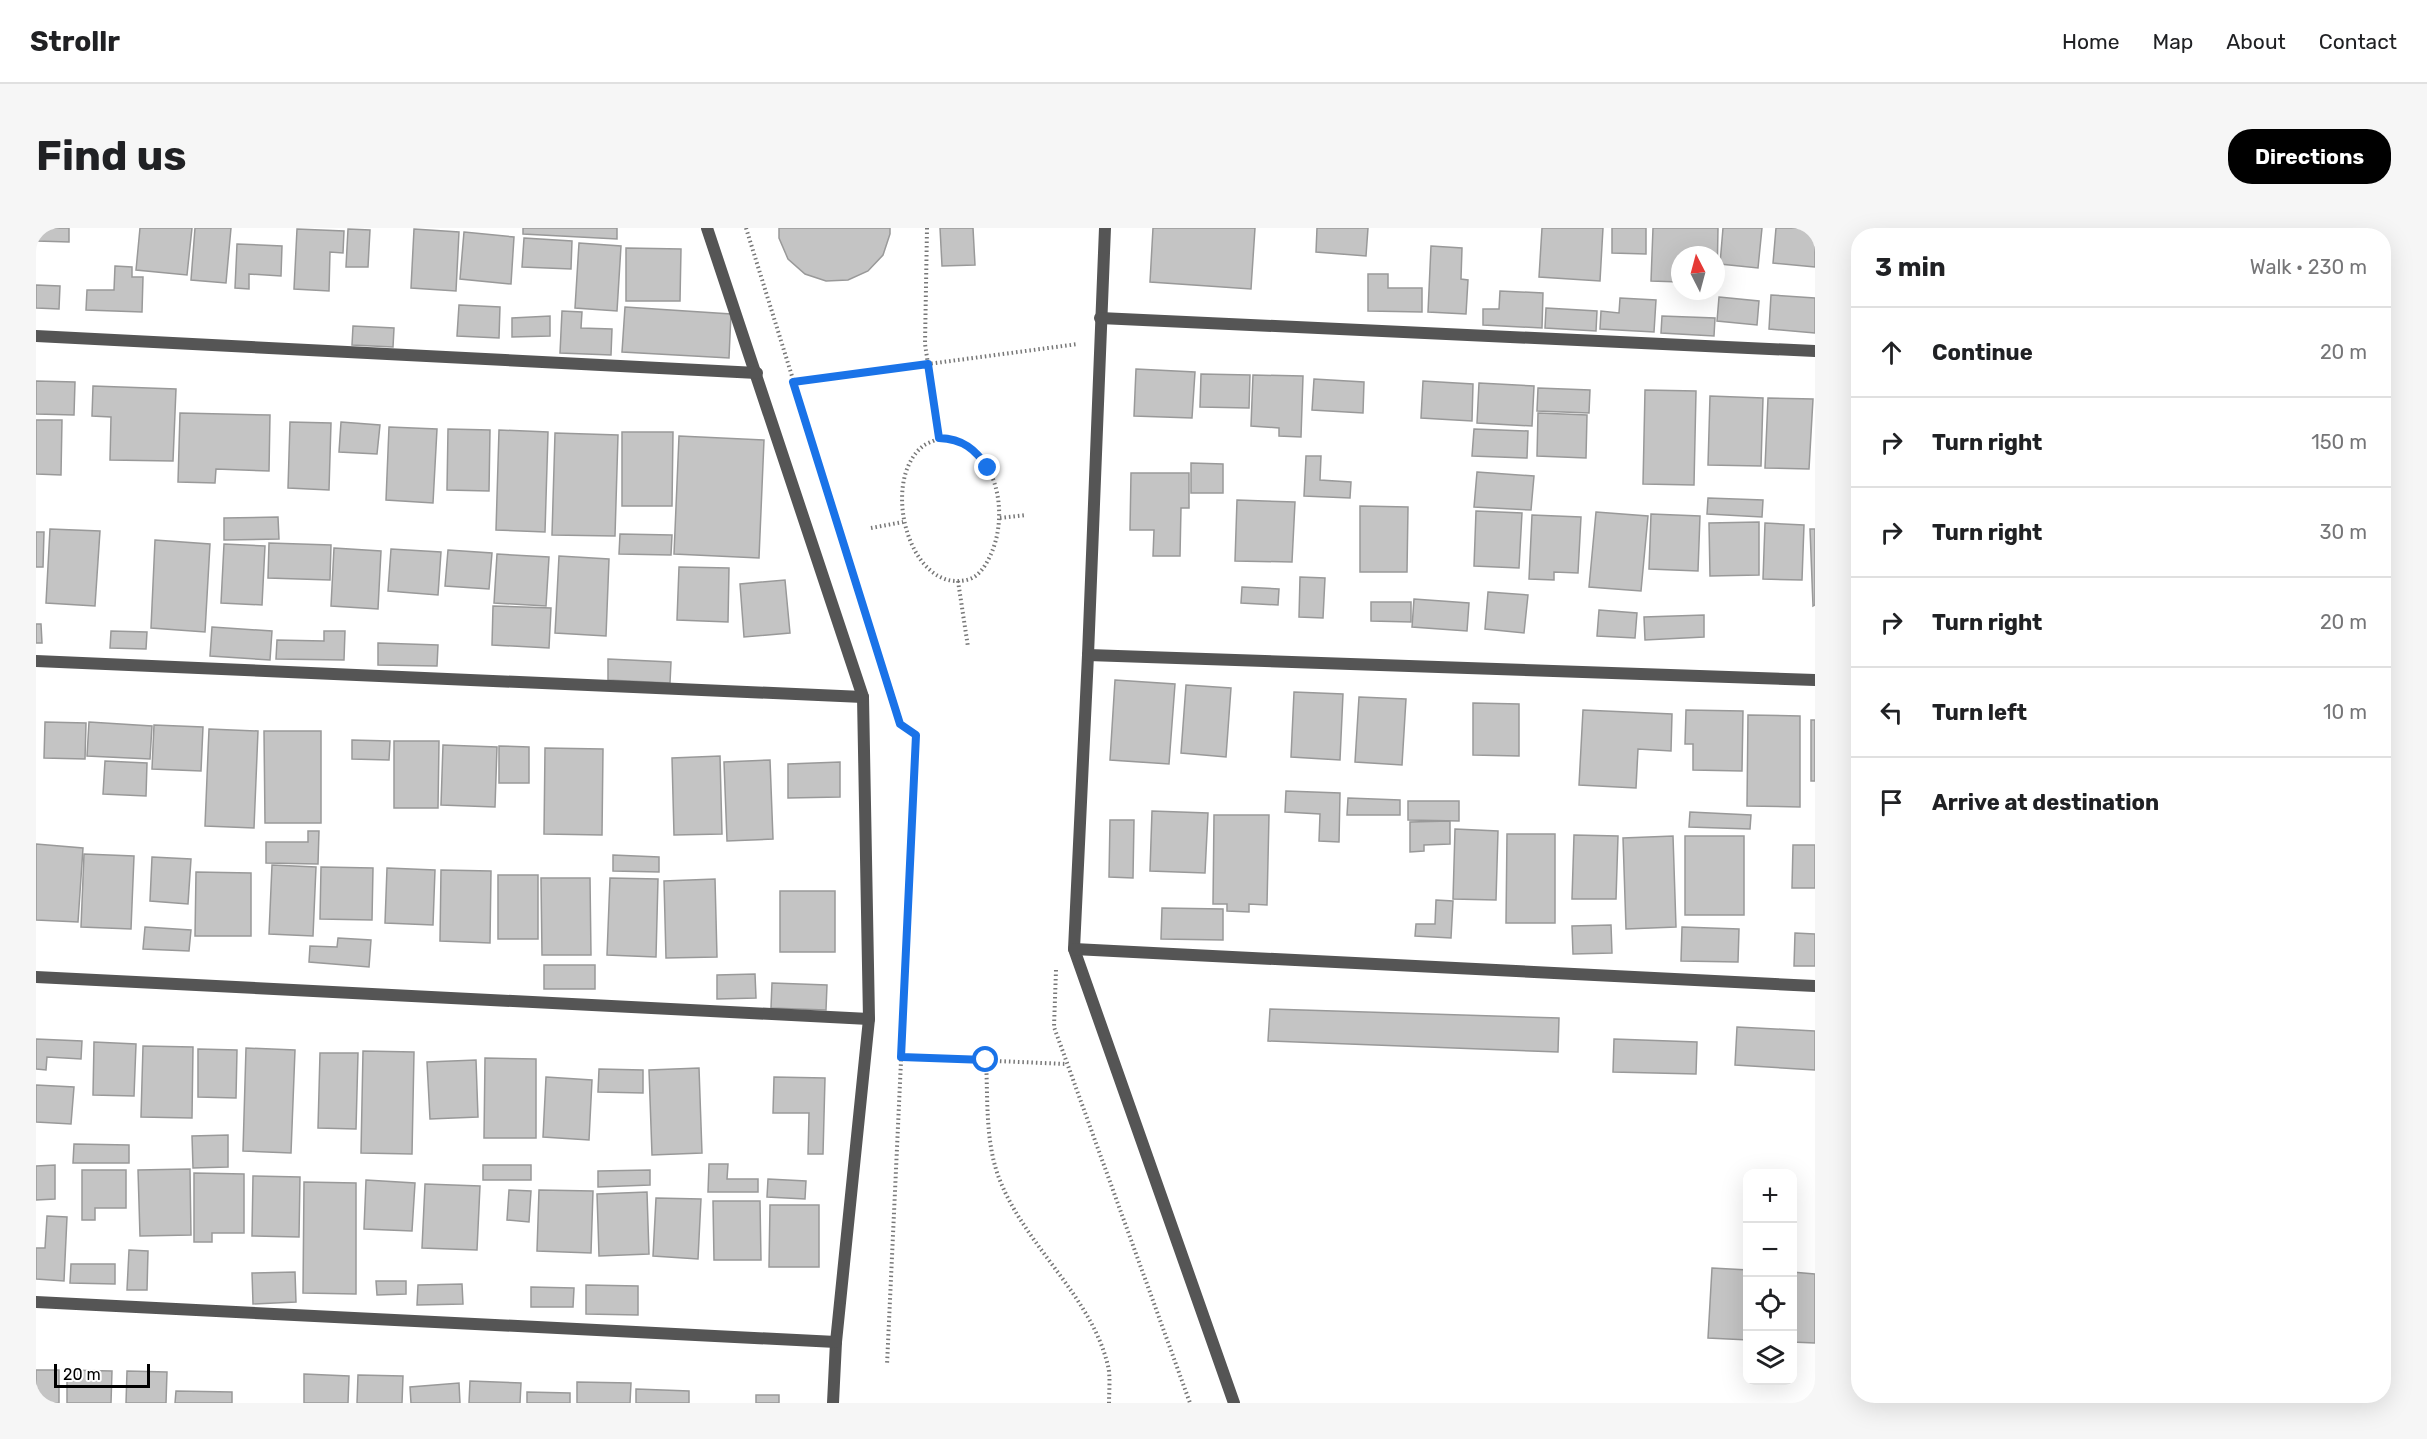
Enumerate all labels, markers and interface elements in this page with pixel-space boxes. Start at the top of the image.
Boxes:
text: Strollr [30,25,120,58]
text: Home [2062,29,2119,54]
text: Map [2152,29,2193,54]
text: About [2226,29,2286,54]
text: Contact [2319,29,2397,54]
button: Directions [2228,129,2391,184]
text: Find us [36,131,187,181]
north arrow [1671,246,1725,300]
text: 3 min [1875,252,1946,283]
text: Walk · 230 m [2250,255,2367,279]
icon: ahead [1875,336,1908,369]
text: Continue [1932,339,2033,366]
text: 20 m [2320,340,2367,364]
icon: right [1875,426,1908,459]
text: Turn right [1932,429,2042,456]
text: 150 m [2311,430,2367,454]
route end [974,454,1000,480]
icon: right [1875,516,1908,549]
text: Turn right [1932,519,2042,546]
text: 30 m [2320,520,2367,544]
icon: right [1875,606,1908,639]
text: Turn right [1932,609,2042,636]
text: 20 m [2320,610,2367,634]
icon: left [1875,696,1908,729]
text: Turn left [1932,699,2027,726]
text: 10 m [2323,700,2367,724]
icon: arrive [1875,786,1908,819]
text: Arrive at destination [1932,789,2159,816]
route start [972,1046,998,1072]
map controls [1743,1169,1797,1385]
button: + [1743,1169,1797,1223]
button: − [1743,1223,1797,1277]
button: locate [1743,1277,1797,1331]
button: layers [1743,1331,1797,1385]
scale bar [54,1361,150,1388]
text: 20 m [63,1365,101,1384]

